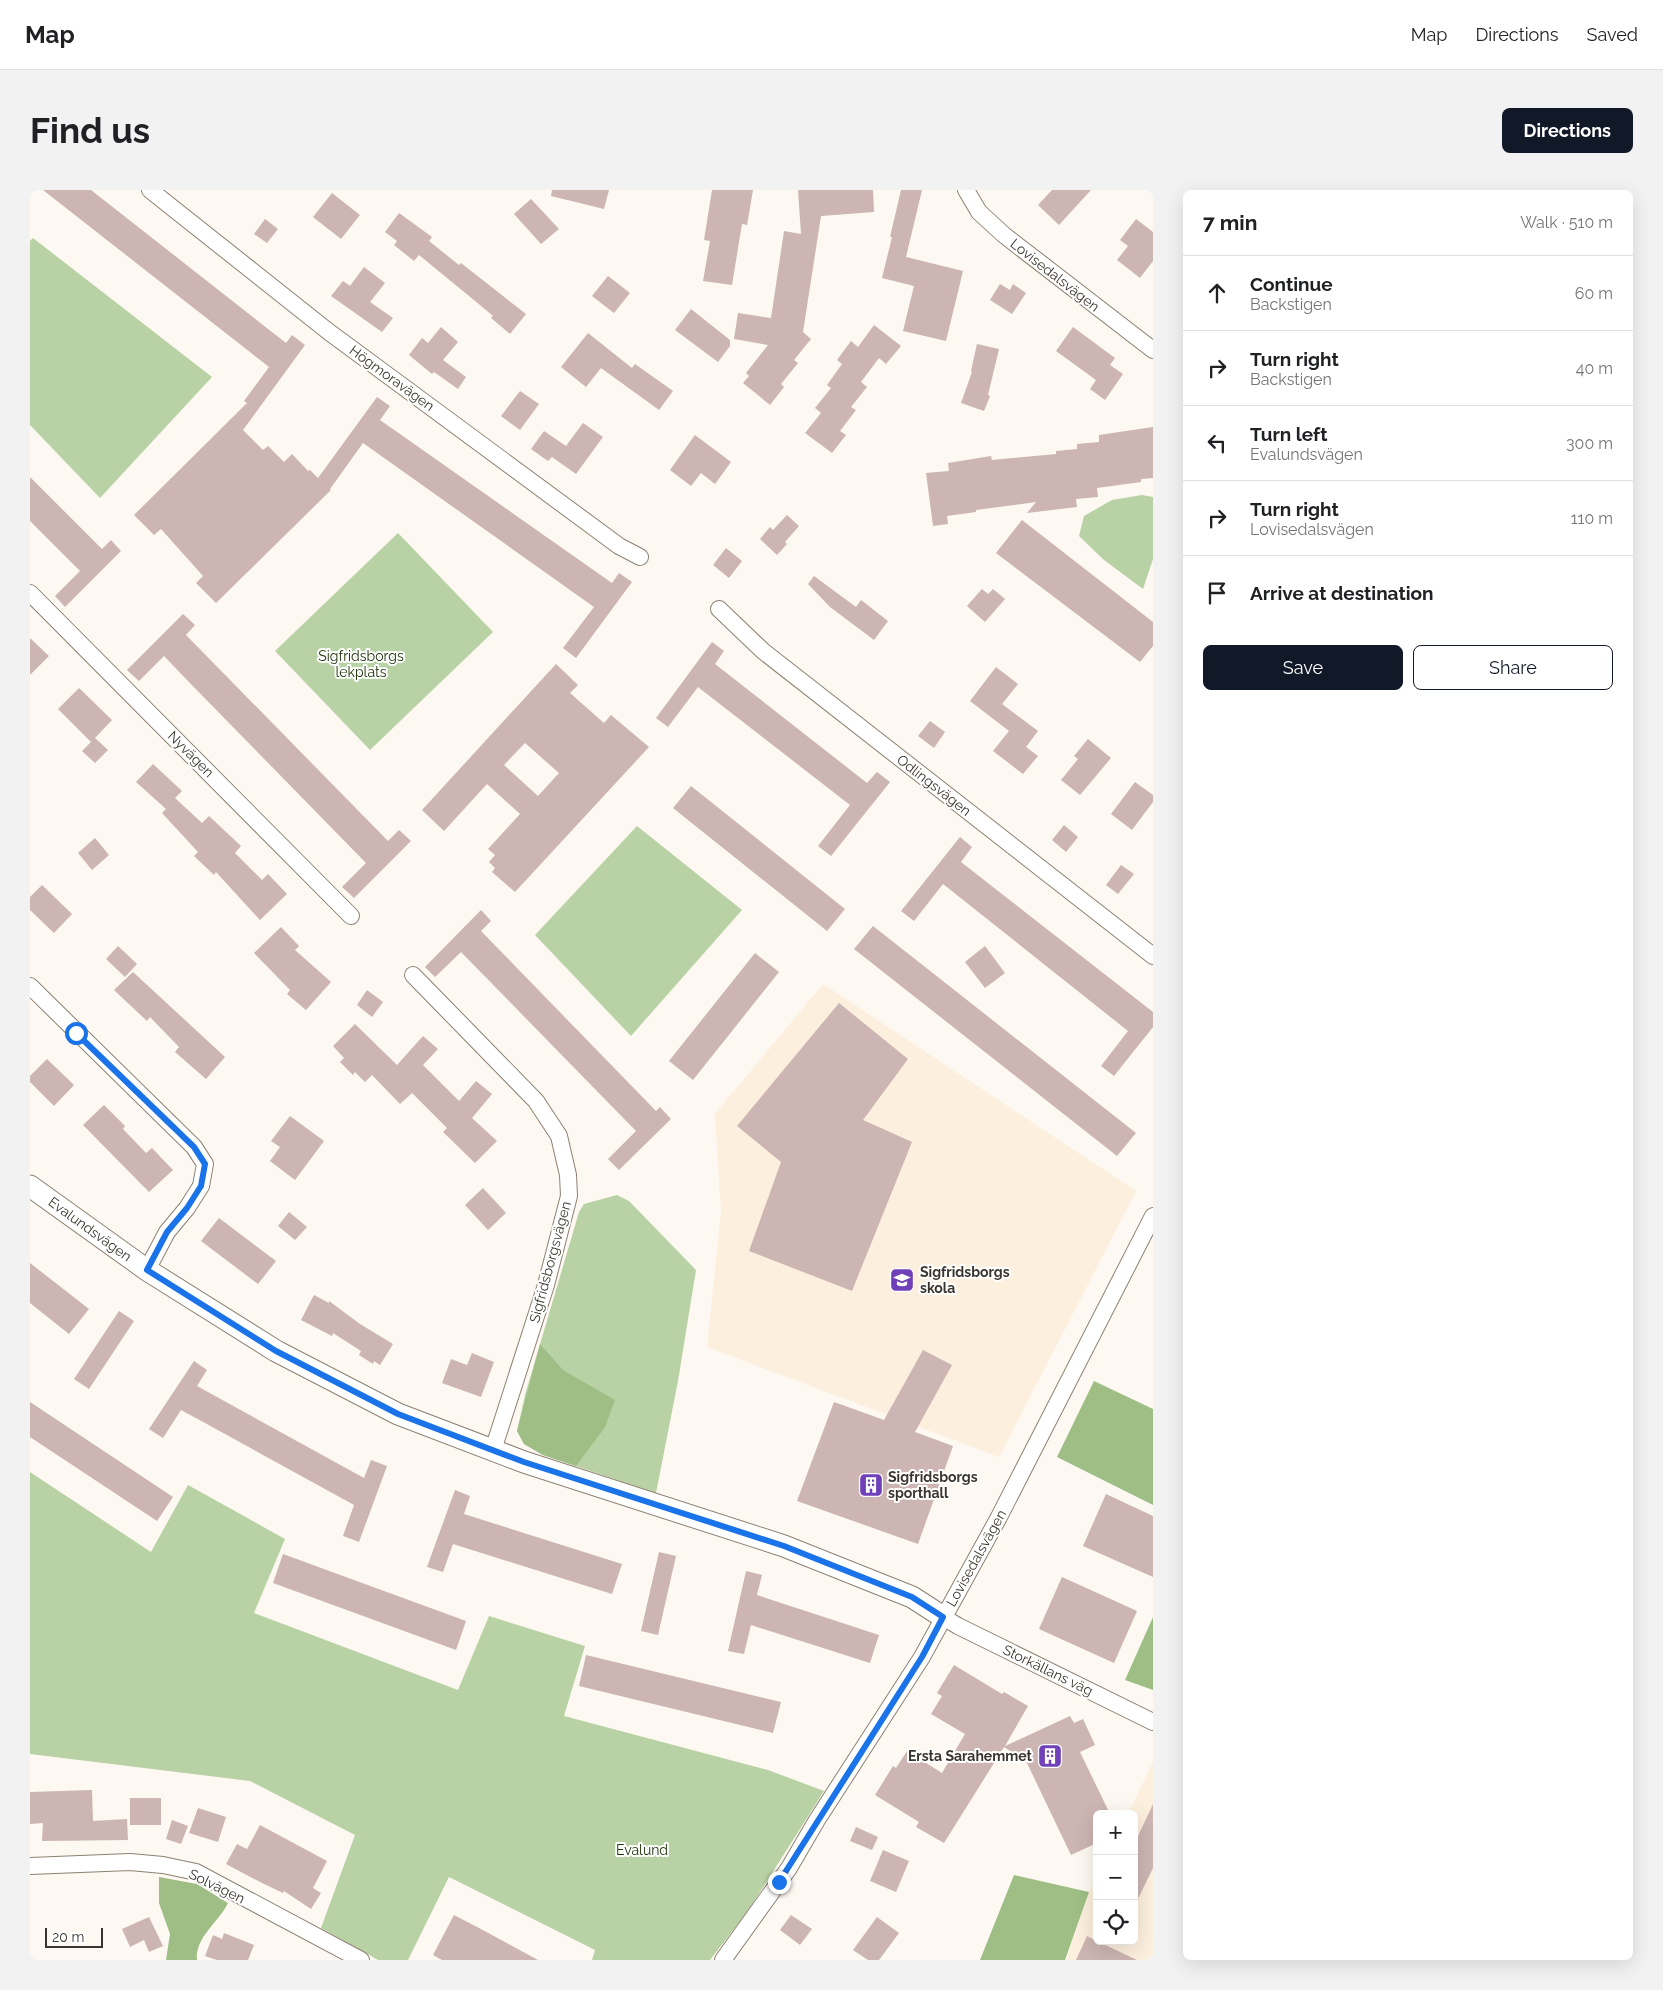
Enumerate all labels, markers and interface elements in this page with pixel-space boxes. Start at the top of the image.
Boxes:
text: Map [25,20,75,49]
text: Map [1411,24,1447,45]
text: Directions [1475,24,1559,45]
text: Saved [1587,24,1638,45]
button: Directions [1502,108,1633,153]
text: Find us [30,110,150,151]
text: 7 min [1203,210,1257,235]
text: Walk · 510 m [1520,213,1613,232]
street label: Lovisedalsvägen [1007,235,1103,315]
text: Continue [1250,273,1333,295]
icon: ahead [1203,279,1231,307]
text: 60 m [1575,284,1613,303]
text: Backstigen [1250,295,1332,314]
street label: Högmoravägen [347,342,437,414]
text: Turn right [1250,348,1339,370]
icon: right [1203,354,1231,382]
text: 40 m [1576,359,1613,378]
text: Backstigen [1250,370,1332,389]
text: Turn left [1250,423,1327,445]
icon: left [1203,429,1231,457]
text: 300 m [1566,434,1613,453]
text: Evalundsvägen [1250,445,1363,464]
text: Turn right [1250,498,1339,520]
icon: right [1203,504,1231,532]
text: 110 m [1571,509,1613,528]
text: Lovisedalsvägen [1250,520,1374,539]
icon: arrive [1203,579,1231,607]
text: Arrive at destination [1250,582,1434,604]
button: Save [1203,645,1403,690]
button: Share [1413,645,1613,690]
park label: Sigfridsborgs lekplats [318,648,404,680]
street label: Nyvägen [165,728,217,780]
street label: Odlingsvägen [894,751,974,819]
route start [65,1022,88,1045]
street label: Evalundsvägen [45,1194,135,1264]
street label: Sigfridsborgsvägen [526,1199,574,1325]
place label: Sigfridsborgs skola [920,1264,1010,1296]
school or university icon: Sigfridsborgs skola [889,1267,915,1293]
place label: Sigfridsborgs sporthall [888,1469,978,1501]
building icon: Sigfridsborgs sporthall [858,1472,884,1498]
street label: Lovisedalsvägen [943,1507,1009,1609]
street label: Storkällans väg [1000,1641,1096,1699]
building icon: Ersta Sarahemmet [1037,1743,1063,1769]
place label: Ersta Sarahemmet [908,1748,1033,1764]
map controls [1093,1810,1138,1945]
button: + [1093,1810,1138,1855]
park label: Evalund [616,1842,668,1858]
button: − [1093,1855,1138,1900]
street label: Solvägen [186,1866,248,1906]
route end [768,1871,791,1894]
button: locate [1093,1900,1138,1945]
scale bar [45,1925,102,1948]
text: 20 m [52,1929,84,1945]

